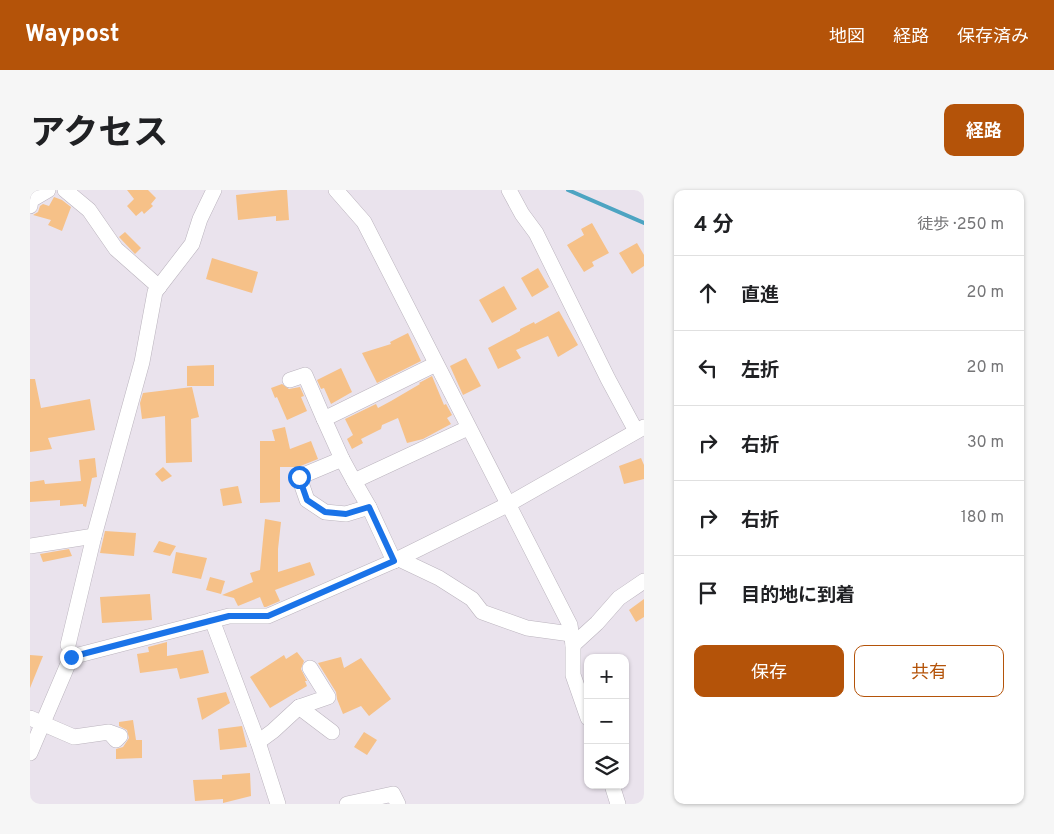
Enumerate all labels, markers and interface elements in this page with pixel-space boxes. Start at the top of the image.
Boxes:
text: Waypost [25,20,119,50]
text: 地図 [829,26,865,49]
text: 経路 [893,26,929,49]
text: 保存済み [957,26,1029,49]
button: 経路 [944,104,1024,156]
text: アクセス [30,113,168,157]
text: 4 分 [694,212,734,239]
text: 徒歩 · 250 m [917,215,1004,235]
icon: ahead [694,279,722,307]
text: 20 m [967,283,1004,303]
text: 直進 [741,284,779,308]
icon: left [694,354,722,382]
text: 20 m [967,358,1004,378]
text: 左折 [741,359,779,383]
icon: right [694,429,722,457]
text: 30 m [967,433,1004,453]
text: 右折 [741,434,779,458]
route start [288,466,311,489]
icon: right [694,504,722,532]
text: 180 m [961,508,1004,528]
text: 右折 [741,509,779,533]
icon: arrive [694,579,722,607]
text: 目的地に到着 [741,584,855,608]
button: 保存 [694,645,844,697]
button: 共有 [854,645,1004,697]
route end [60,646,83,669]
map controls [584,654,629,789]
button: + [584,654,629,699]
button: − [584,699,629,744]
button: layers [584,744,629,789]

